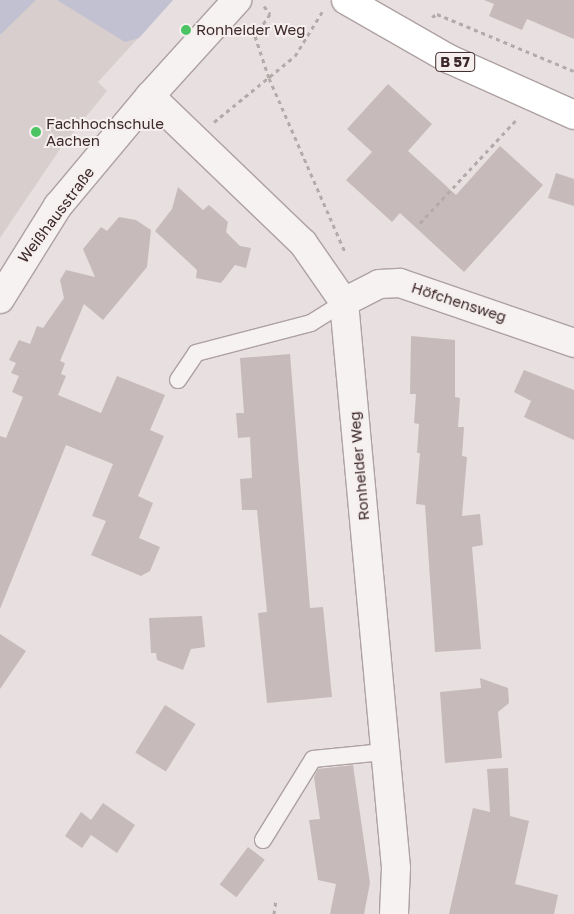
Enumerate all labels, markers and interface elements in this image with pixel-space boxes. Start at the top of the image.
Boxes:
place label: Ronheider Weg [196,21,305,39]
marker: Ronheider Weg [180,24,192,36]
road number: B 57 [435,51,475,74]
place label: Fachhochschule Aachen [46,114,164,149]
marker: Fachhochschule Aachen [30,126,42,138]
street label: Weißhausstraße [14,163,98,267]
street label: Höfchensweg [409,278,509,326]
street label: Ronheider Weg [345,411,373,521]

